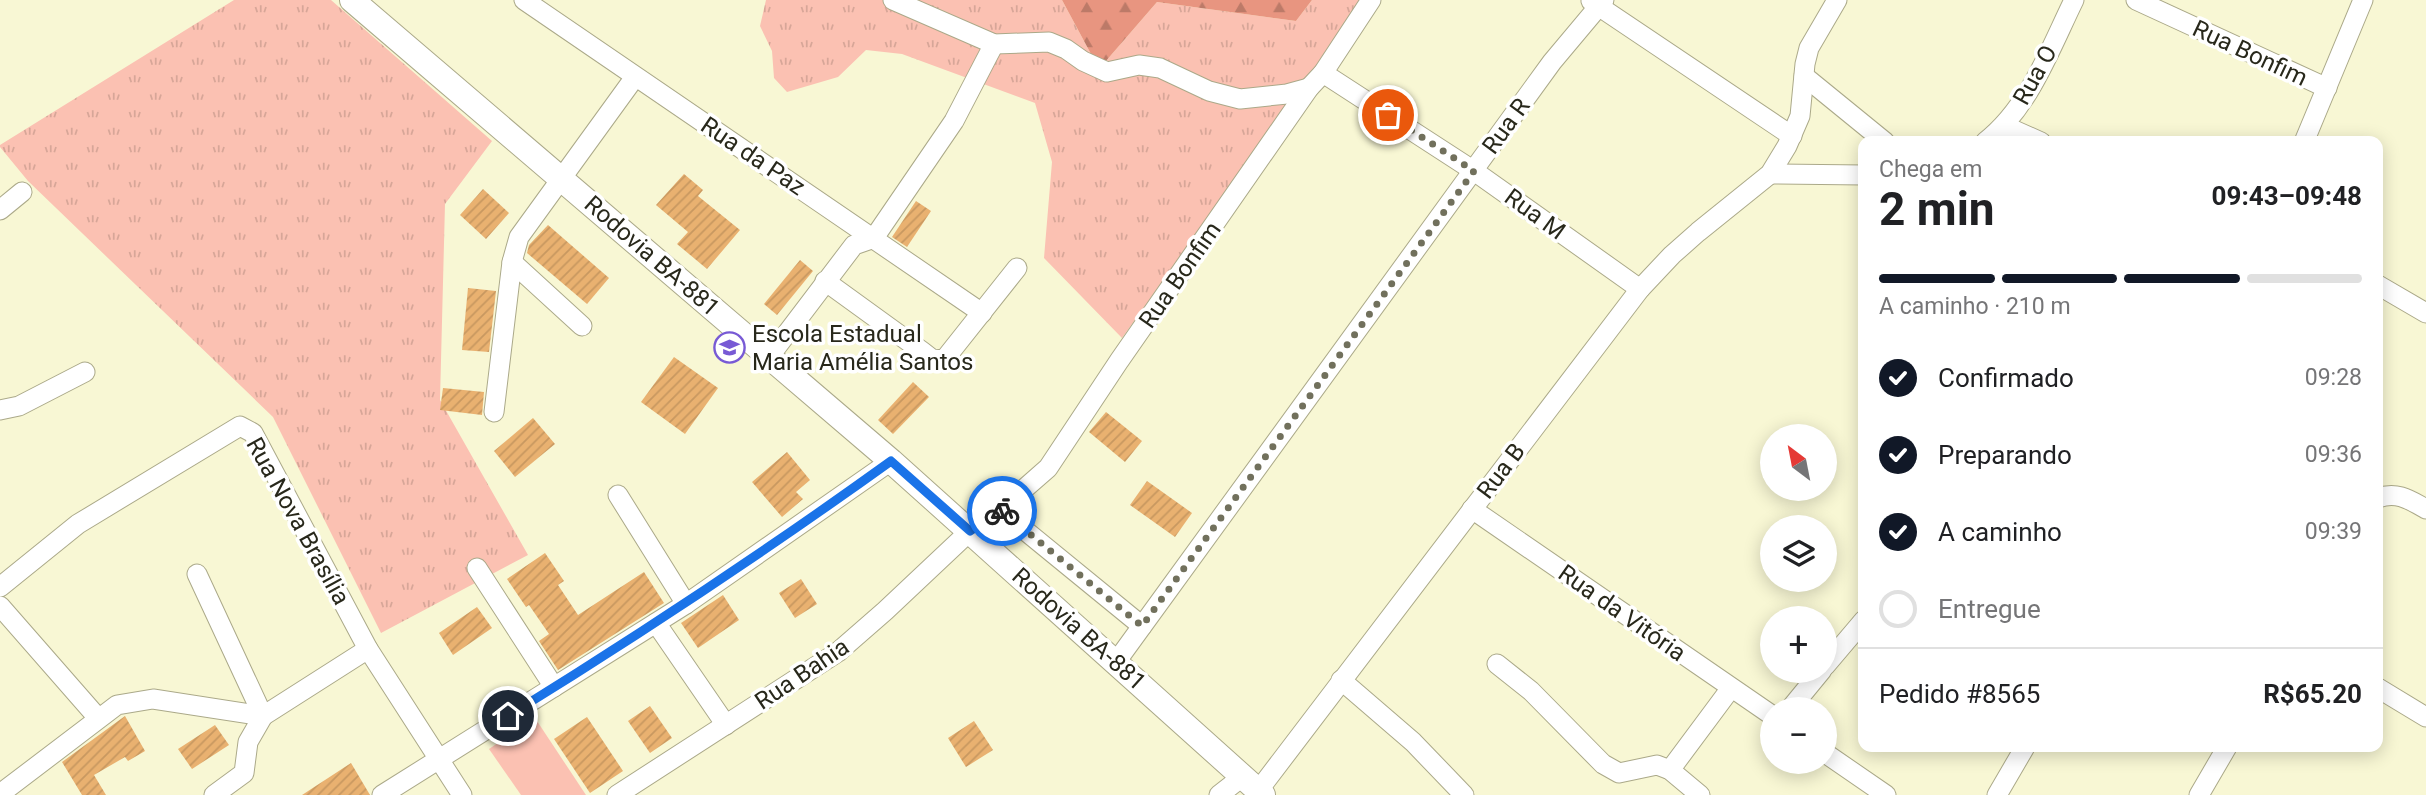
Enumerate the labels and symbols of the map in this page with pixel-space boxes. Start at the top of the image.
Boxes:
street label: Rua Bonfim [2188,14,2312,92]
street label: Rua O [2007,40,2063,110]
pin [1358,85,1418,145]
street label: Rua R [1477,93,1536,159]
street label: Rua da Paz [696,111,810,201]
street label: Rua M [1499,183,1571,245]
street label: Rodovia BA-881 [579,190,725,322]
street label: Rua Bonfim [1133,216,1227,334]
place label: Escola Estadual Maria Amélia Santos [752,320,973,376]
school or university icon: Escola Estadual Maria Amélia Santos [712,331,746,365]
north arrow [1760,424,1838,500]
street label: Rua Nova Brasília [240,433,356,609]
street label: Rua B [1471,438,1531,504]
courier [967,476,1037,546]
street label: Rua da Vitória [1553,559,1691,667]
street label: Rodovia BA-881 [1007,562,1151,696]
street label: Rua Bahia [750,632,854,716]
pin [478,686,538,746]

